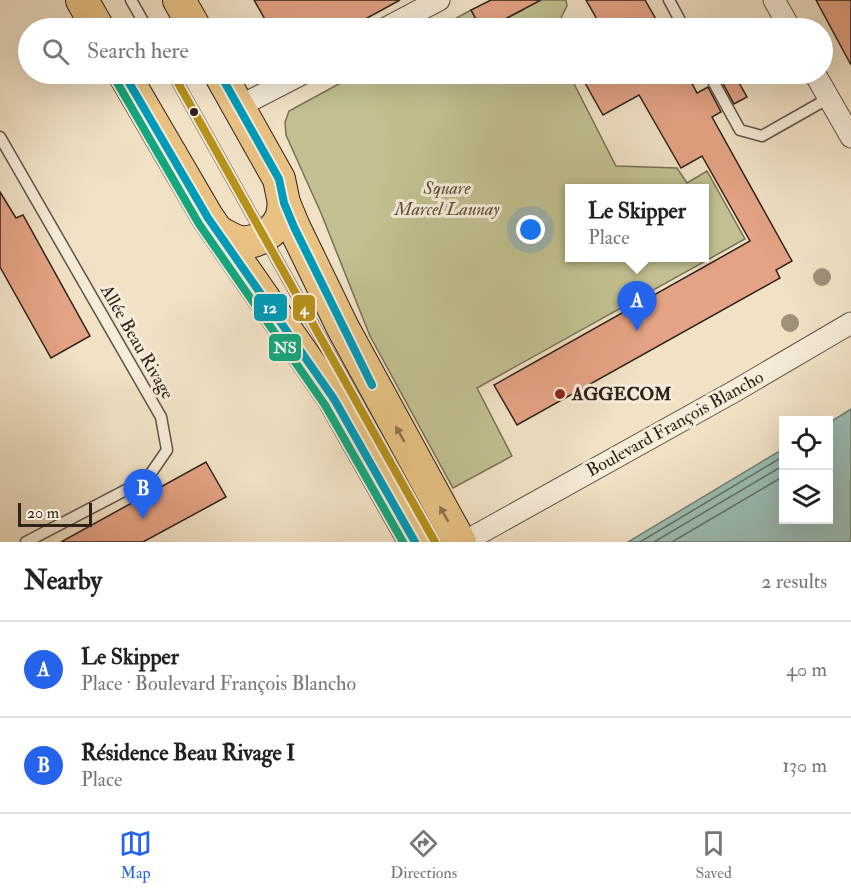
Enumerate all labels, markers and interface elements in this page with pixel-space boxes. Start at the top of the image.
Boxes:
search box [18,18,833,84]
icon: search [39,35,72,68]
text: Search here [87,37,189,65]
unlabelled marker [188,106,200,118]
park label: Square Marcel Launay [394,177,500,221]
popup [565,184,709,262]
text: Le Skipper [588,197,686,225]
your location [516,215,545,244]
text: Place [588,225,630,250]
street label: Allée Beau Rivage [94,280,179,404]
pin: A [618,282,656,331]
line badge: 12 [253,293,288,322]
line badge: 4 [292,294,316,322]
text: 12 [263,298,277,318]
text: 4 [299,299,310,319]
line badge: NS [268,333,302,362]
text: NS [272,338,297,358]
street label: Boulevard François Blancho [582,365,768,482]
place label: AGGECOM [571,383,672,406]
marker: AGGECOM [553,387,567,401]
map controls [779,416,833,524]
button: locate [779,416,833,470]
one-way arrow [395,425,405,442]
pin: B [124,470,162,519]
button: layers [779,470,833,524]
scale bar [18,500,92,528]
text: 20 m [27,503,59,523]
one-way arrow [439,505,449,522]
text: Nearby [24,565,102,597]
text: 2 results [761,569,827,594]
text: Le Skipper [81,643,179,671]
text: A [37,657,50,682]
text: 40 m [786,657,827,682]
text: Place · Boulevard François Blancho [81,671,356,696]
text: Résidence Beau Rivage I [81,739,295,767]
text: B [37,753,50,778]
text: 130 m [782,753,827,778]
text: Place [81,767,122,792]
tab: Map [119,827,152,883]
tab: Directions [390,827,457,883]
tab: Saved [695,827,732,883]

